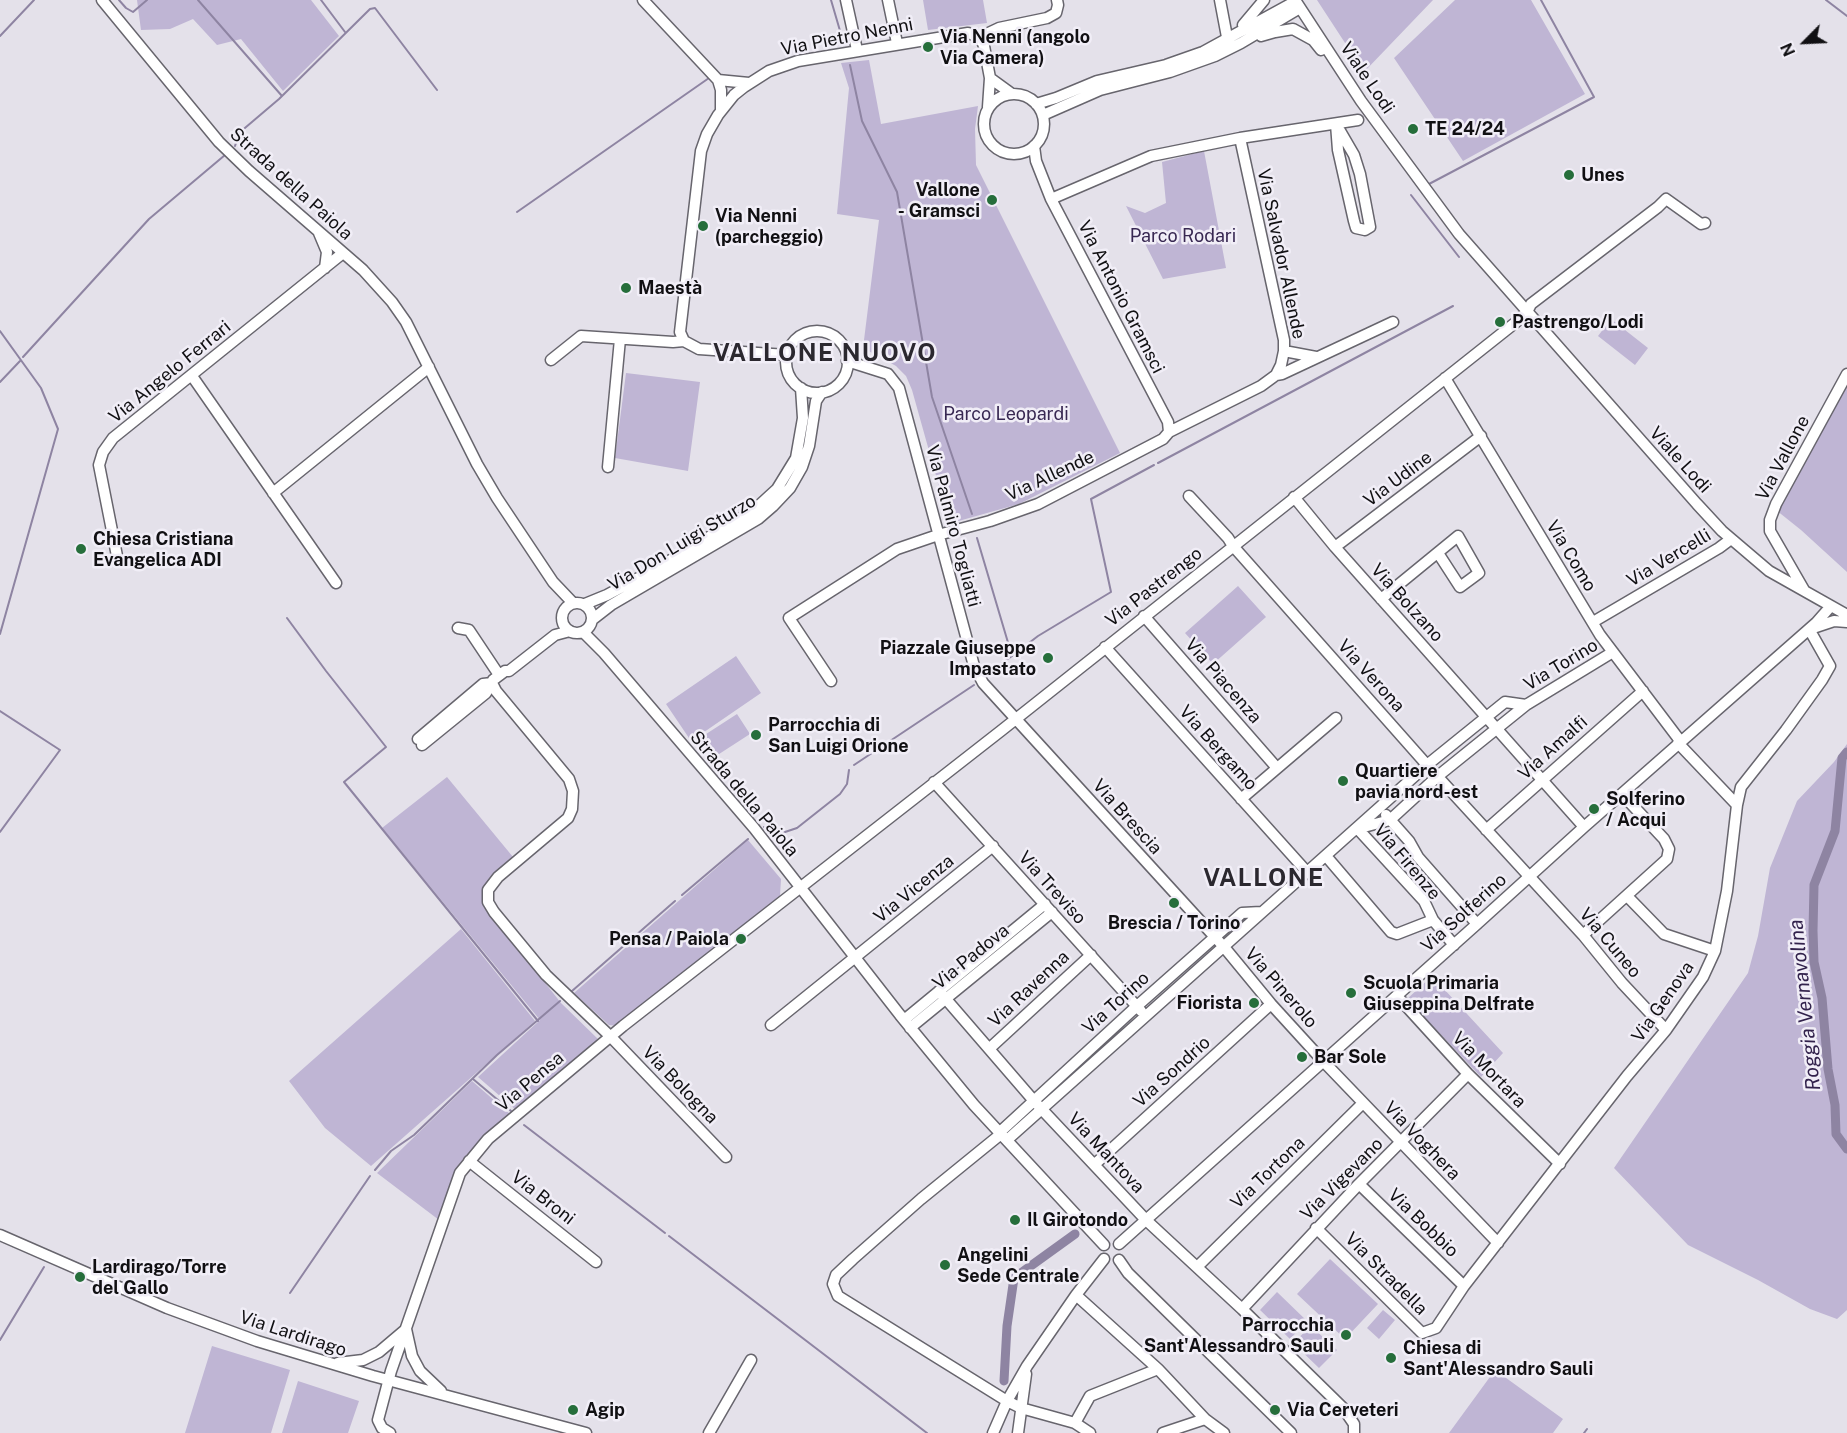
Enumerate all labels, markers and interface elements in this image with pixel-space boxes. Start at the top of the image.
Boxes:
north arrow [1775,12,1835,72]
street label: Via Pietro Nenni [779,14,915,60]
place label: Via Nenni (angolo Via Camera) [940,26,1090,68]
street label: Viale Lodi [1335,38,1399,118]
marker: Via Nenni (angolo Via Camera) [921,40,935,54]
text: N [1777,40,1799,59]
place label: TE 24/24 [1425,118,1505,140]
marker: TE 24/24 [1406,122,1420,136]
street label: Strada della Paiola [225,123,357,245]
place label: Unes [1581,164,1625,186]
street label: Via Salvador Allende [1252,167,1310,341]
marker: Unes [1562,168,1576,182]
place label: Vallone - Gramsci [898,179,980,222]
marker: Vallone - Gramsci [985,193,999,207]
place label: Via Nenni (parcheggio) [715,205,824,248]
street label: Via Antonio Gramsci [1073,217,1169,377]
marker: Via Nenni (parcheggio) [696,219,710,233]
park label: Parco Rodari [1130,225,1236,247]
place label: Maestà [638,277,702,299]
marker: Maestà [619,281,633,295]
place label: Pastrengo/Lodi [1512,311,1644,333]
marker: Pastrengo/Lodi [1493,315,1507,329]
street label: Via Angelo Ferrari [105,316,235,428]
district label: VALLONE NUOVO [713,340,937,368]
park label: Parco Leopardi [943,403,1069,425]
street label: Via Vallone [1752,412,1814,504]
street label: Viale Lodi [1645,422,1715,498]
street label: Via Palmiro Togliatti [921,443,985,609]
street label: Via Allende [1002,446,1098,506]
street label: Via Udine [1360,446,1436,512]
street label: Via Don Luigi Sturzo [604,490,760,596]
street label: Via Como [1541,517,1601,595]
street label: Via Vercelli [1623,524,1715,592]
place label: Chiesa Cristiana Evangelica ADI [93,528,233,570]
marker: Chiesa Cristiana Evangelica ADI [74,542,88,556]
street label: Via Pastrengo [1101,543,1207,631]
street label: Via Bolzano [1366,559,1448,647]
street label: Via Piacenza [1180,634,1266,728]
street label: Via Torino [1520,634,1602,696]
street label: Via Verona [1333,635,1409,717]
place label: Piazzale Giuseppe Impastato [880,637,1036,680]
marker: Piazzale Giuseppe Impastato [1041,651,1055,665]
street label: Via Bergamo [1174,701,1262,795]
street label: Via Amalfi [1514,711,1592,785]
place label: Parrocchia di San Luigi Orione [768,714,909,756]
street label: Strada della Paiola [685,727,803,861]
marker: Parrocchia di San Luigi Orione [749,728,763,742]
place label: Quartiere pavia nord-est [1355,760,1478,802]
marker: Quartiere pavia nord-est [1336,774,1350,788]
street label: Via Brescia [1088,775,1166,859]
place label: Solferino / Acqui [1606,788,1685,830]
marker: Solferino / Acqui [1587,802,1601,816]
street label: Via Firenze [1369,820,1445,904]
street label: Via Treviso [1014,847,1090,929]
street label: Via Vicenza [870,850,958,928]
district label: VALLONE [1203,865,1325,893]
street label: Via Solferino [1417,869,1511,957]
marker: Brescia / Torino [1167,896,1181,910]
street label: Via Cuneo [1575,904,1645,982]
place label: Brescia / Torino [1108,912,1240,934]
water label: Roggia Vernavolina [1784,918,1826,1092]
street label: Via Padova [929,920,1013,994]
place label: Pensa / Paiola [609,928,729,950]
marker: Pensa / Paiola [734,932,748,946]
street label: Via Pinerolo [1240,943,1322,1033]
street label: Via Ravenna [984,946,1074,1032]
street label: Via Genova [1627,958,1699,1046]
street label: Via Torino [1078,967,1154,1039]
place label: Scuola Primaria Giuseppina Delfrate [1363,972,1534,1014]
marker: Scuola Primaria Giuseppina Delfrate [1344,986,1358,1000]
place label: Fiorista [1176,992,1242,1014]
marker: Fiorista [1247,996,1261,1010]
street label: Via Mortara [1447,1028,1531,1112]
street label: Via Sondrio [1129,1032,1215,1112]
street label: Via Bologna [638,1042,722,1128]
place label: Bar Sole [1314,1046,1386,1068]
street label: Via Pensa [492,1047,568,1117]
marker: Bar Sole [1295,1050,1309,1064]
street label: Via Voghera [1379,1097,1465,1185]
street label: Via Mantova [1063,1108,1149,1198]
street label: Via Tortona [1227,1132,1309,1214]
street label: Via Vigevano [1296,1133,1388,1225]
street label: Via Broni [507,1166,579,1230]
street label: Via Bobbio [1383,1184,1463,1262]
place label: Il Girotondo [1027,1209,1128,1231]
marker: Il Girotondo [1008,1213,1022,1227]
street label: Via Stradella [1340,1228,1432,1320]
place label: Angelini Sede Centrale [957,1244,1079,1286]
place label: Lardirago/Torre del Gallo [92,1256,227,1298]
marker: Angelini Sede Centrale [938,1258,952,1272]
marker: Lardirago/Torre del Gallo [73,1270,87,1284]
street label: Via Lardirago [237,1307,349,1361]
place label: Parrocchia Sant'Alessandro Sauli [1144,1314,1334,1356]
marker: Parrocchia Sant'Alessandro Sauli [1339,1328,1353,1342]
place label: Chiesa di Sant'Alessandro Sauli [1403,1337,1593,1380]
marker: Chiesa di Sant'Alessandro Sauli [1384,1351,1398,1365]
place label: Agip [585,1399,625,1421]
place label: Via Cerveteri [1287,1399,1399,1421]
marker: Agip [566,1403,580,1417]
marker: Via Cerveteri [1268,1403,1282,1417]

